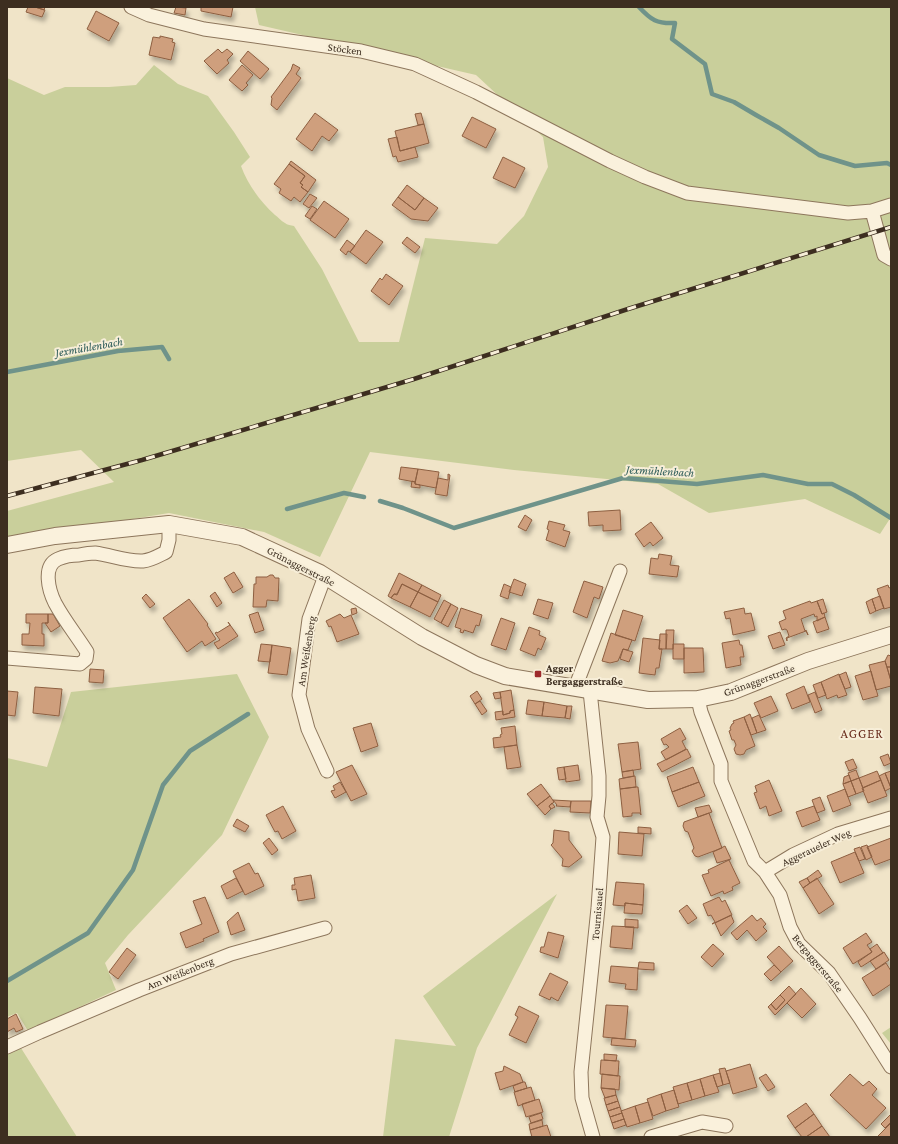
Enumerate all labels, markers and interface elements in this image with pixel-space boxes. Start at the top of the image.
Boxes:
street label: Stöcken [327,41,363,57]
water label: Jexmühlenbach [52,334,124,360]
water label: Jexmühlenbach [624,462,695,480]
street label: Grünaggerstraße [265,544,337,589]
street label: Am Weißenberg [295,614,319,687]
place label: Agger Bergaggerstraße [545,662,623,687]
street label: Grünaggerstraße [722,662,797,699]
marker: Agger Bergaggerstraße [533,669,543,679]
district label: AGGER [840,726,884,741]
street label: Aggeraueler Weg [780,826,853,869]
street label: Tournisauel [589,887,605,941]
street label: Bergaggerstraße [790,932,846,995]
street label: Am Weißenberg [145,954,216,993]

